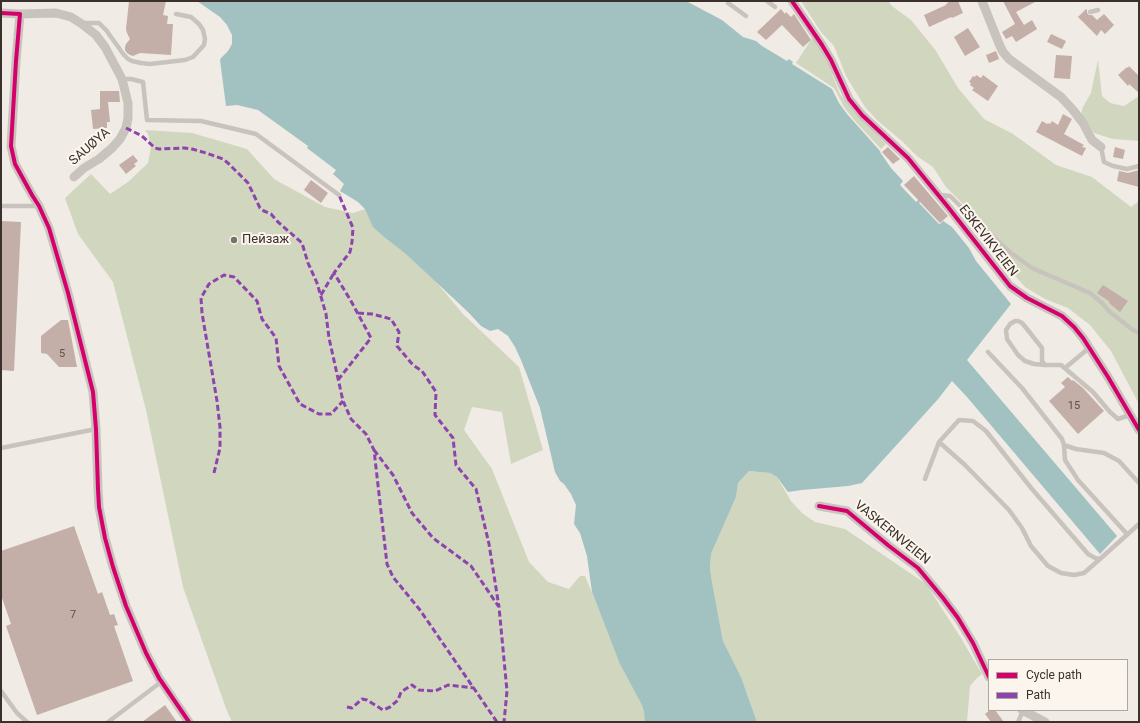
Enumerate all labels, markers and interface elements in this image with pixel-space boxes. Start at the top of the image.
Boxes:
street label: SAUØYA [66,125,114,169]
street label: ESKEVIKVEIEN [955,202,1021,280]
place label: Пейзаж [242,232,289,248]
marker: Пейзаж [229,235,239,245]
house number: 5 [59,347,65,361]
house number: 15 [1068,399,1080,413]
street label: VASKERNVEIEN [851,498,933,568]
house number: 7 [70,608,76,622]
legend [988,659,1128,711]
text: Cycle path [1026,668,1082,682]
text: Path [1026,688,1051,702]

